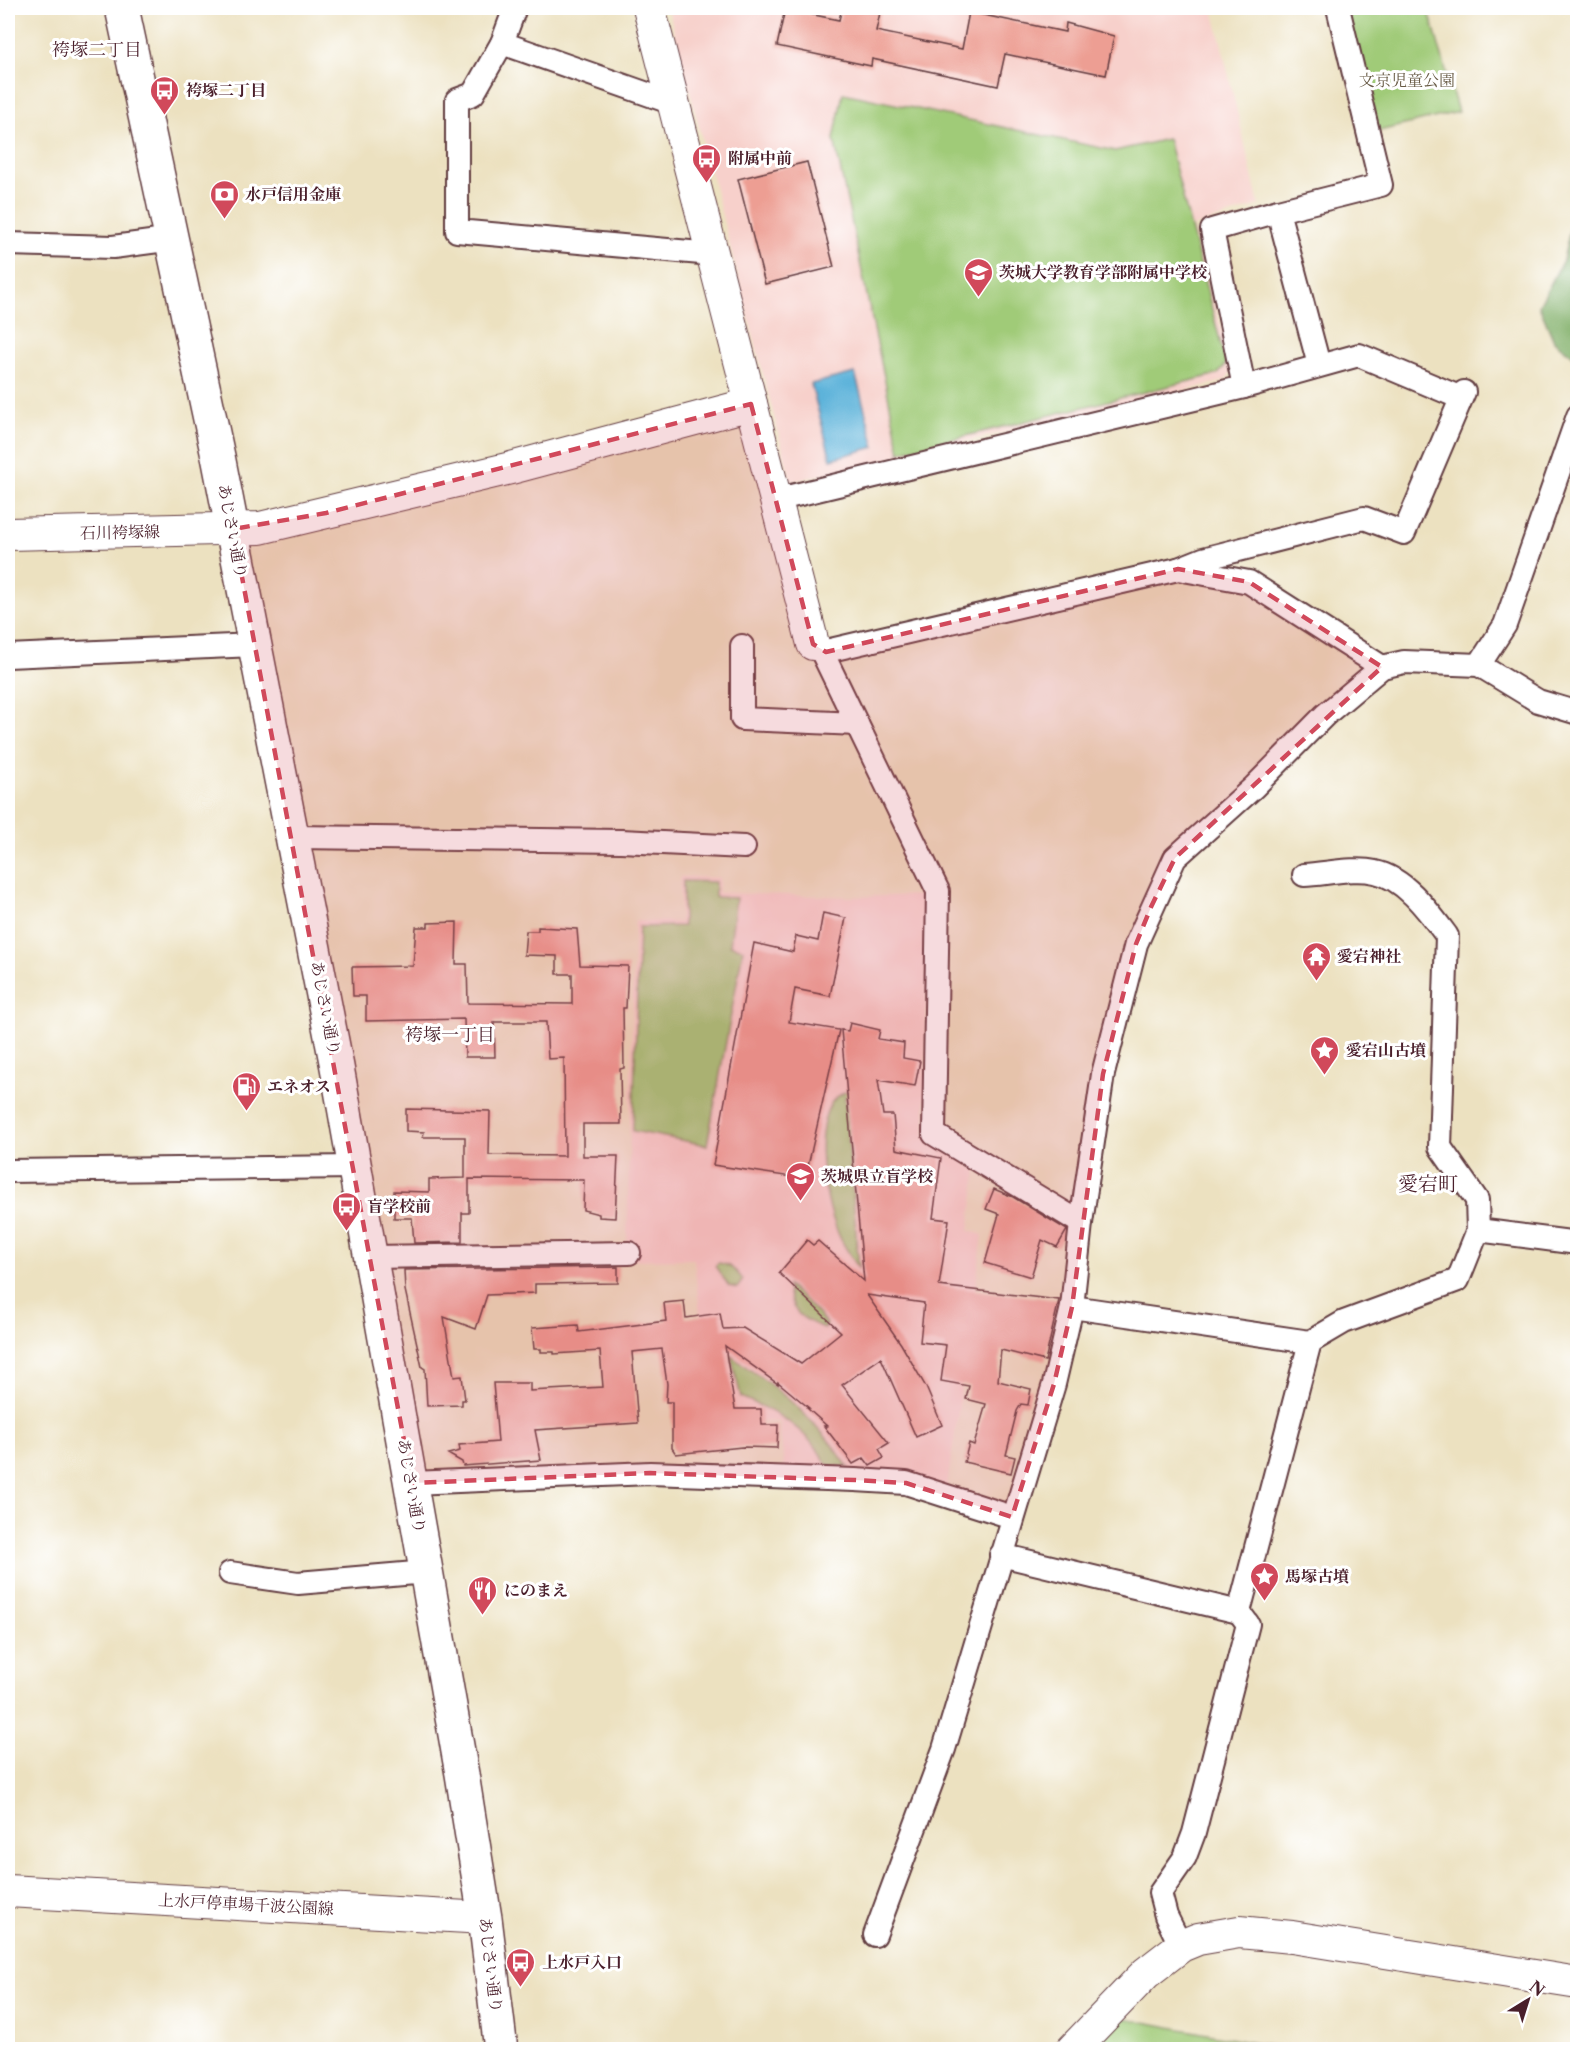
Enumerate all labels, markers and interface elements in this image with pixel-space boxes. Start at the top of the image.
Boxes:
district label: 袴塚二丁目 [52,39,142,61]
park label: 文京児童公園 [1359,70,1455,90]
bus stop icon: 袴塚二丁目 [149,74,181,116]
place label: 袴塚二丁目 [186,80,266,100]
bus stop icon: 附属中前 [691,142,723,184]
place label: 附属中前 [728,148,792,168]
bank icon: 水戸信用金庫 [208,178,240,220]
place label: 水戸信用金庫 [245,184,341,204]
school or university icon: 茨城大学教育学部附属中学校 [962,256,994,298]
place label: 茨城大学教育学部附属中学校 [999,262,1208,282]
street label: あじさい通り [214,482,252,580]
street label: 石川袴塚線 [80,521,160,543]
temple icon: 愛宕神社 [1300,940,1332,982]
place label: 愛宕神社 [1337,946,1401,966]
street label: あじさい通り [307,959,345,1057]
district label: 袴塚一丁目 [405,1024,495,1046]
place icon: 愛宕山古墳 [1309,1034,1341,1076]
place label: 愛宕山古墳 [1346,1040,1426,1060]
fuel station icon: エネオス [230,1070,262,1112]
place label: エネオス [267,1076,331,1096]
school or university icon: 茨城県立盲学校 [784,1160,816,1202]
place label: 茨城県立盲学校 [821,1166,934,1186]
district label: 愛宕町 [1398,1172,1458,1196]
bus stop icon: 盲学校前 [330,1190,362,1232]
place label: 盲学校前 [367,1196,431,1216]
street label: あじさい通り [394,1437,430,1535]
place icon: 馬塚古墳 [1248,1560,1280,1602]
place label: 馬塚古墳 [1285,1566,1349,1586]
restaurant icon: にのまえ [467,1574,499,1616]
place label: にのまえ [504,1580,568,1600]
street label: 上水戸停車場千波公園線 [158,1889,334,1919]
street label: あじさい通り [475,1916,507,2014]
bus stop icon: 上水戸入口 [505,1946,537,1988]
place label: 上水戸入口 [542,1952,622,1972]
north arrow [1498,1970,1558,2030]
text: N [1526,1976,1549,2000]

